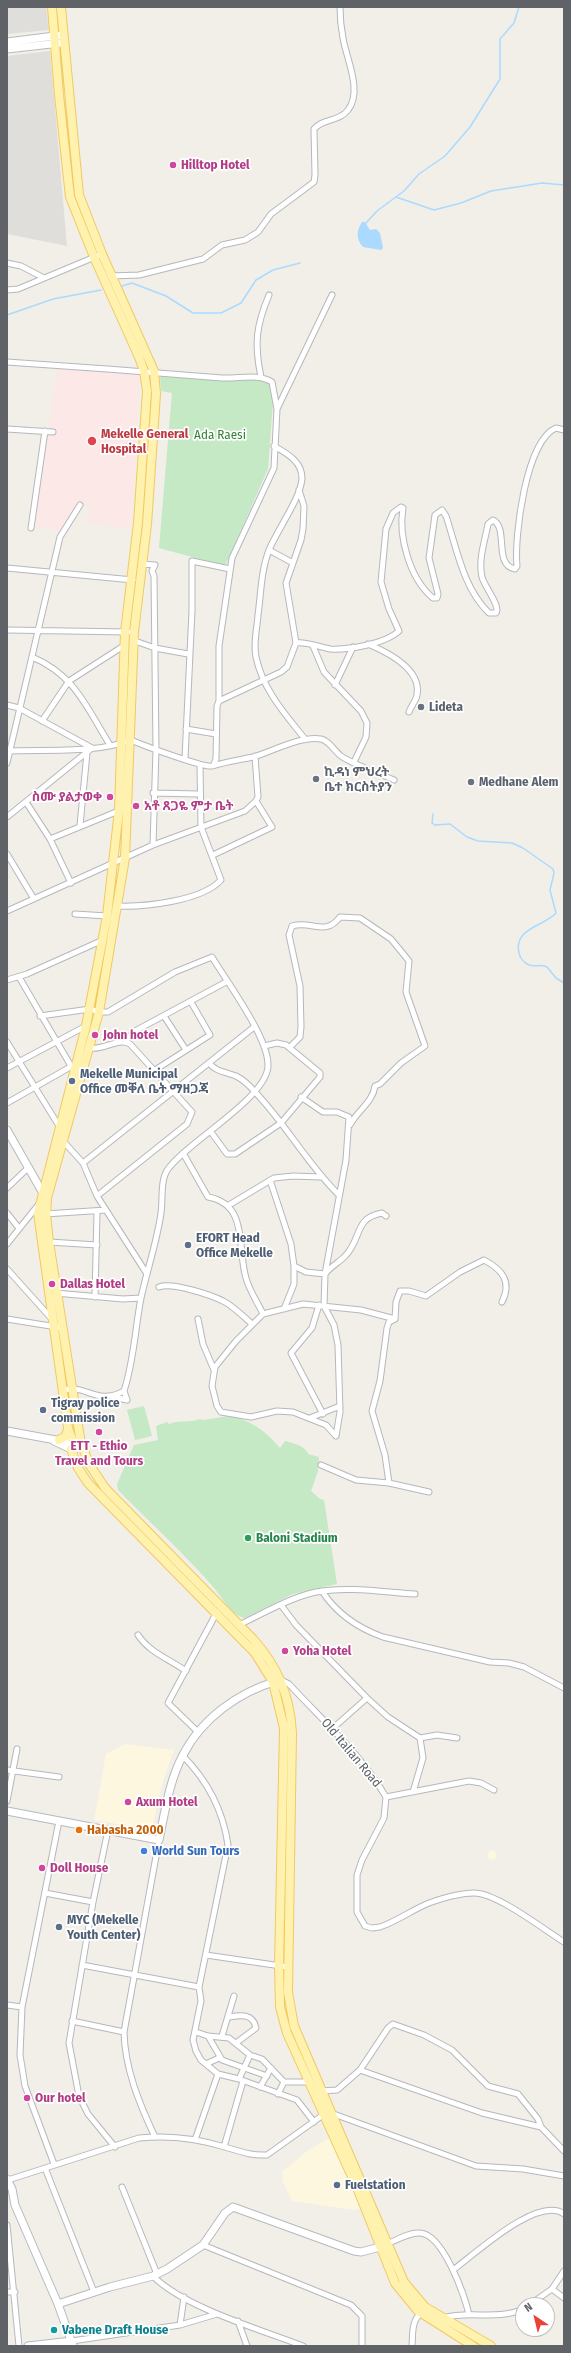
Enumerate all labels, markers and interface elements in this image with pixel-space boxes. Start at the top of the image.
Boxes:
place label: Hilltop Hotel [181,157,250,173]
marker: Hilltop Hotel [168,160,178,170]
place label: Mekelle General Hospital [101,426,188,457]
park label: Ada Raesi [194,427,246,443]
marker: Mekelle General Hospital [86,435,98,447]
place label: Lideta [429,699,463,715]
marker: Lideta [416,702,426,712]
place label: ኪዳነ ምህረት ቤተ ክርስትያን [324,764,392,795]
marker: ኪዳነ ምህረት ቤተ ክርስትያን [311,774,321,784]
place label: Medhane Alem [479,774,558,790]
marker: Medhane Alem [466,777,476,787]
place label: ስሙ ያልታወቀ [32,789,102,805]
marker: ስሙ ያልታወቀ [105,792,115,802]
place label: አቶ ጸጋዬ ምታ ቤት [144,798,234,814]
marker: አቶ ጸጋዬ ምታ ቤት [131,801,141,811]
place label: John hotel [103,1027,158,1043]
marker: John hotel [90,1030,100,1040]
place label: Mekelle Municipal Office መቐለ ቤት ማዘጋጃ [80,1066,209,1097]
marker: Mekelle Municipal Office መቐለ ቤት ማዘጋጃ [67,1076,77,1086]
place label: EFORT Head Office Mekelle [196,1230,273,1261]
marker: EFORT Head Office Mekelle [183,1240,193,1250]
place label: Dallas Hotel [60,1276,125,1292]
marker: Dallas Hotel [47,1279,57,1289]
place label: Tigray police commission [51,1395,120,1426]
marker: Tigray police commission [38,1405,48,1415]
marker: ETT - Ethio Travel and Tours [94,1427,104,1437]
place label: ETT - Ethio Travel and Tours [55,1438,143,1469]
place label: Baloni Stadium [256,1530,338,1546]
marker: Baloni Stadium [243,1533,253,1543]
place label: Yoha Hotel [293,1643,351,1659]
marker: Yoha Hotel [280,1646,290,1656]
street label: Old Italian Road [318,1715,384,1791]
place label: Axum Hotel [136,1794,198,1810]
marker: Axum Hotel [123,1797,133,1807]
place label: Habasha 2000 [87,1822,164,1838]
marker: Habasha 2000 [74,1825,84,1835]
place label: World Sun Tours [152,1843,240,1859]
marker: World Sun Tours [139,1846,149,1856]
place label: Doll House [50,1860,108,1876]
marker: Doll House [37,1863,47,1873]
place label: MYC (Mekelle Youth Center) [67,1912,141,1943]
marker: MYC (Mekelle Youth Center) [54,1922,64,1932]
place label: Our hotel [35,2090,86,2106]
marker: Our hotel [22,2093,32,2103]
place label: Fuelstation [345,2177,405,2193]
marker: Fuelstation [332,2180,342,2190]
north arrow [515,2297,555,2337]
text: N [522,2300,535,2315]
place label: Vabene Draft House [62,2322,168,2338]
marker: Vabene Draft House [49,2325,59,2335]

